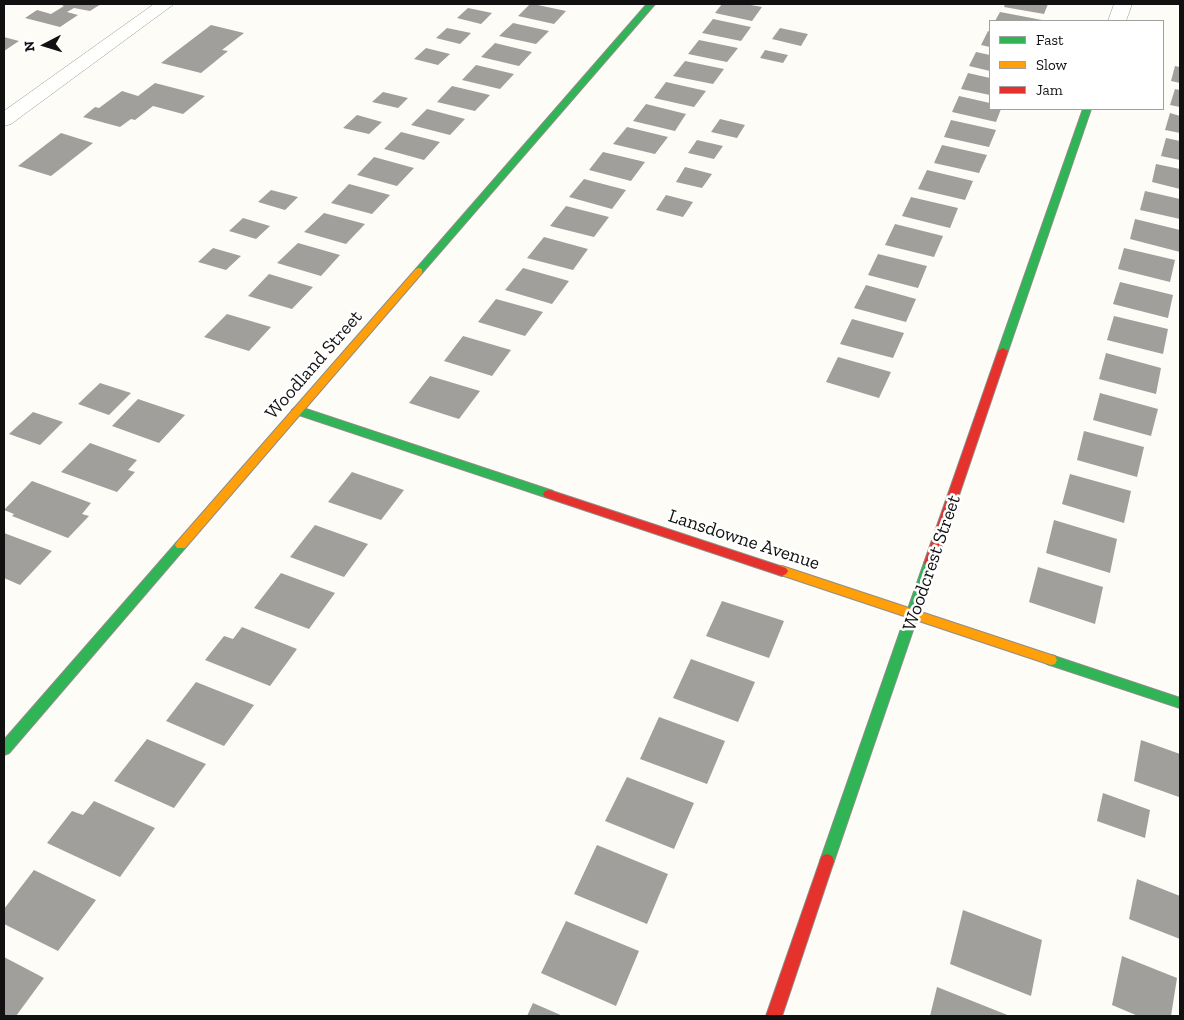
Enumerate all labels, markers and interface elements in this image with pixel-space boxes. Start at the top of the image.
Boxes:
north arrow [20,20,70,70]
legend [989,20,1164,110]
text: Fast [1036,31,1064,49]
text: N [21,40,38,52]
text: Slow [1036,56,1067,74]
text: Jam [1036,81,1063,99]
street label: Woodland Street [261,306,367,424]
street label: Woodcrest Street [898,492,966,634]
street label: Lansdowne Avenue [666,505,822,575]

